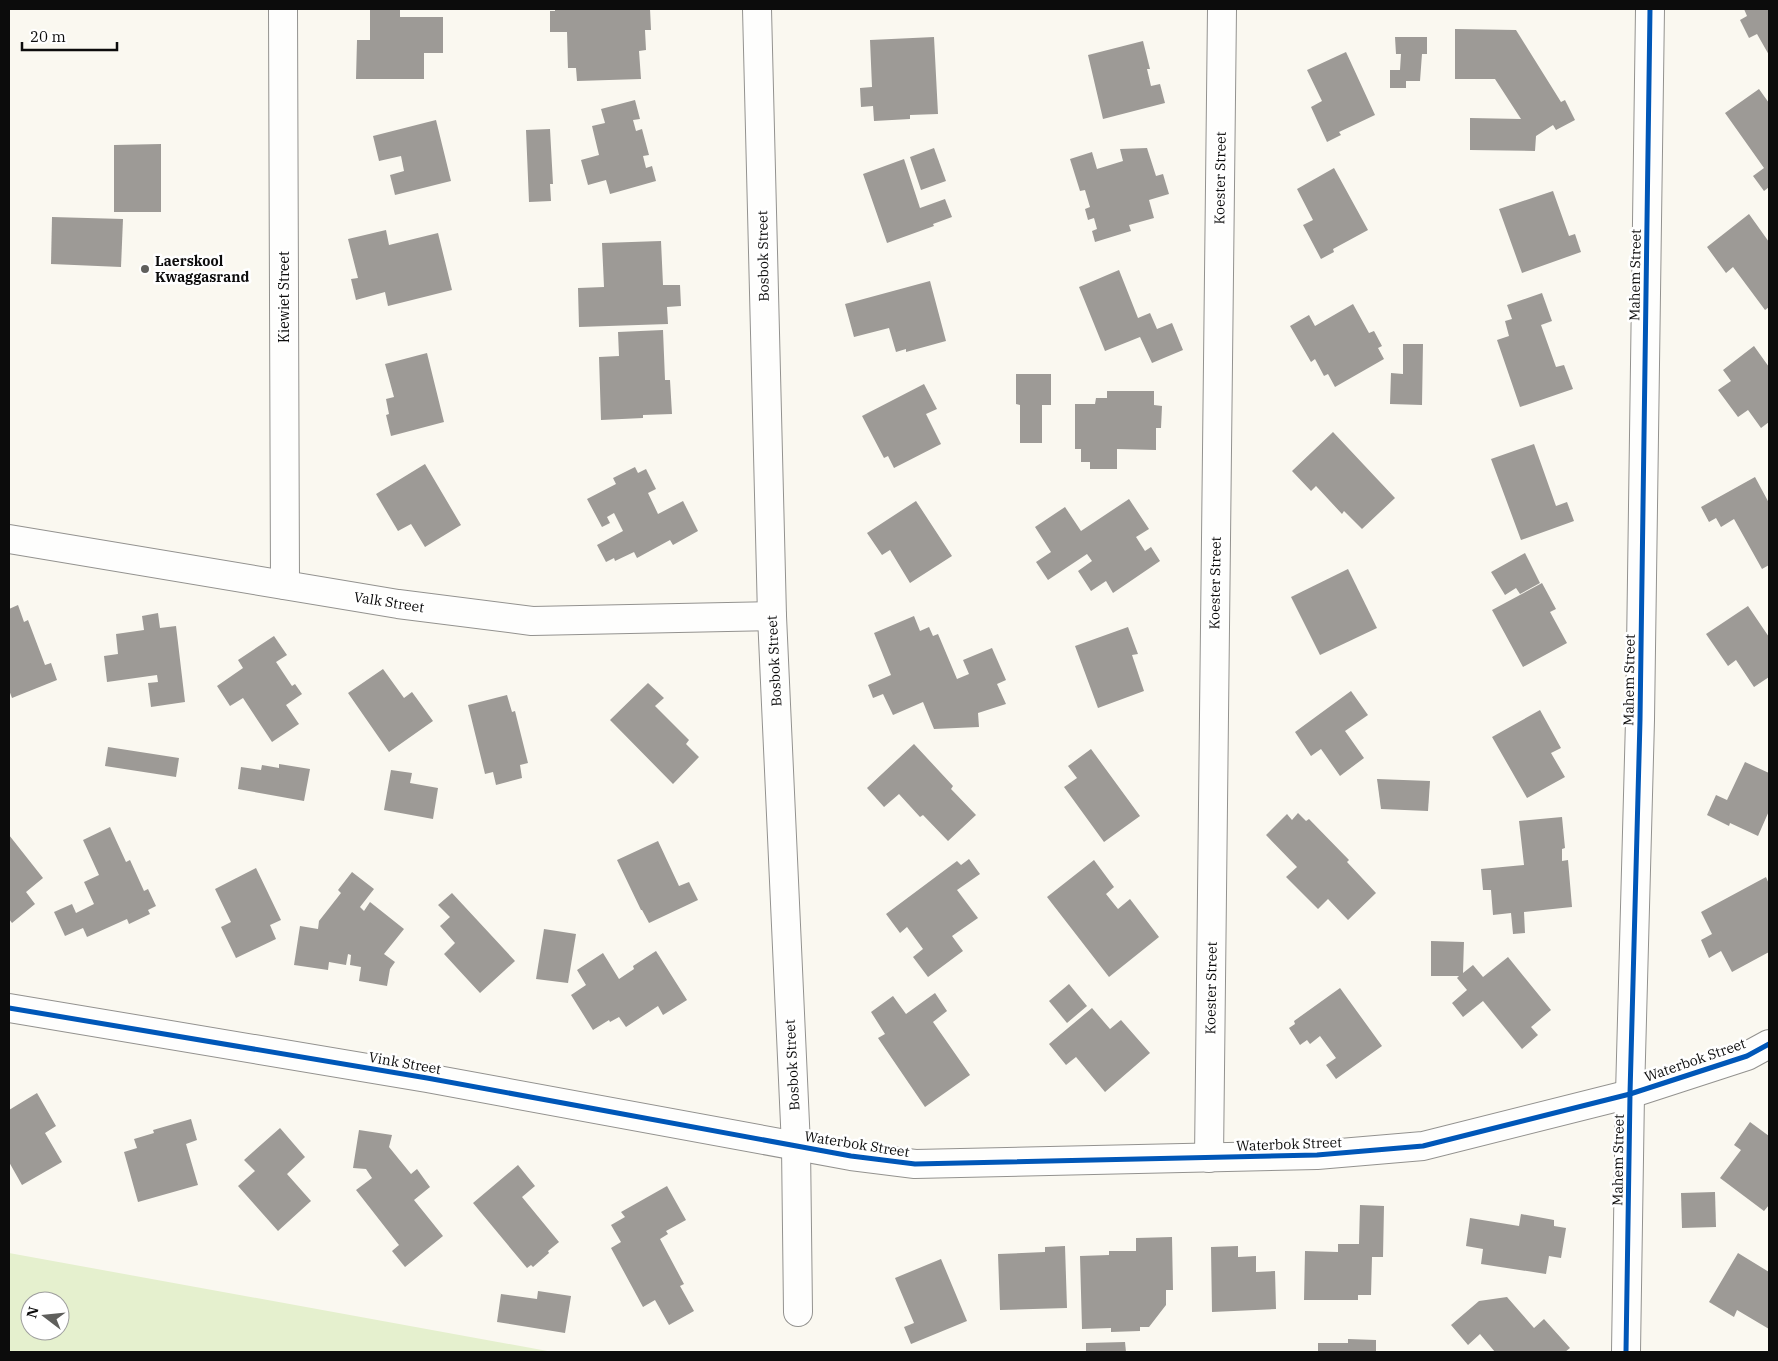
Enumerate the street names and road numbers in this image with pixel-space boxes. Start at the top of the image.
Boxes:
street label: Koester Street [1210,131,1230,225]
street label: Bosbok Street [753,210,773,302]
street label: Mahem Street [1625,229,1645,321]
street label: Kiewiet Street [275,251,293,343]
street label: Koester Street [1205,536,1225,630]
street label: Valk Street [353,588,426,616]
street label: Bosbok Street [763,615,785,707]
street label: Mahem Street [1619,634,1639,726]
street label: Koester Street [1201,941,1221,1035]
street label: Bosbok Street [781,1019,803,1111]
street label: Waterbok Street [1642,1034,1748,1086]
street label: Vink Street [367,1048,443,1078]
street label: Mahem Street [1608,1114,1628,1206]
street label: Waterbok Street [803,1127,911,1161]
street label: Waterbok Street [1236,1133,1342,1155]

